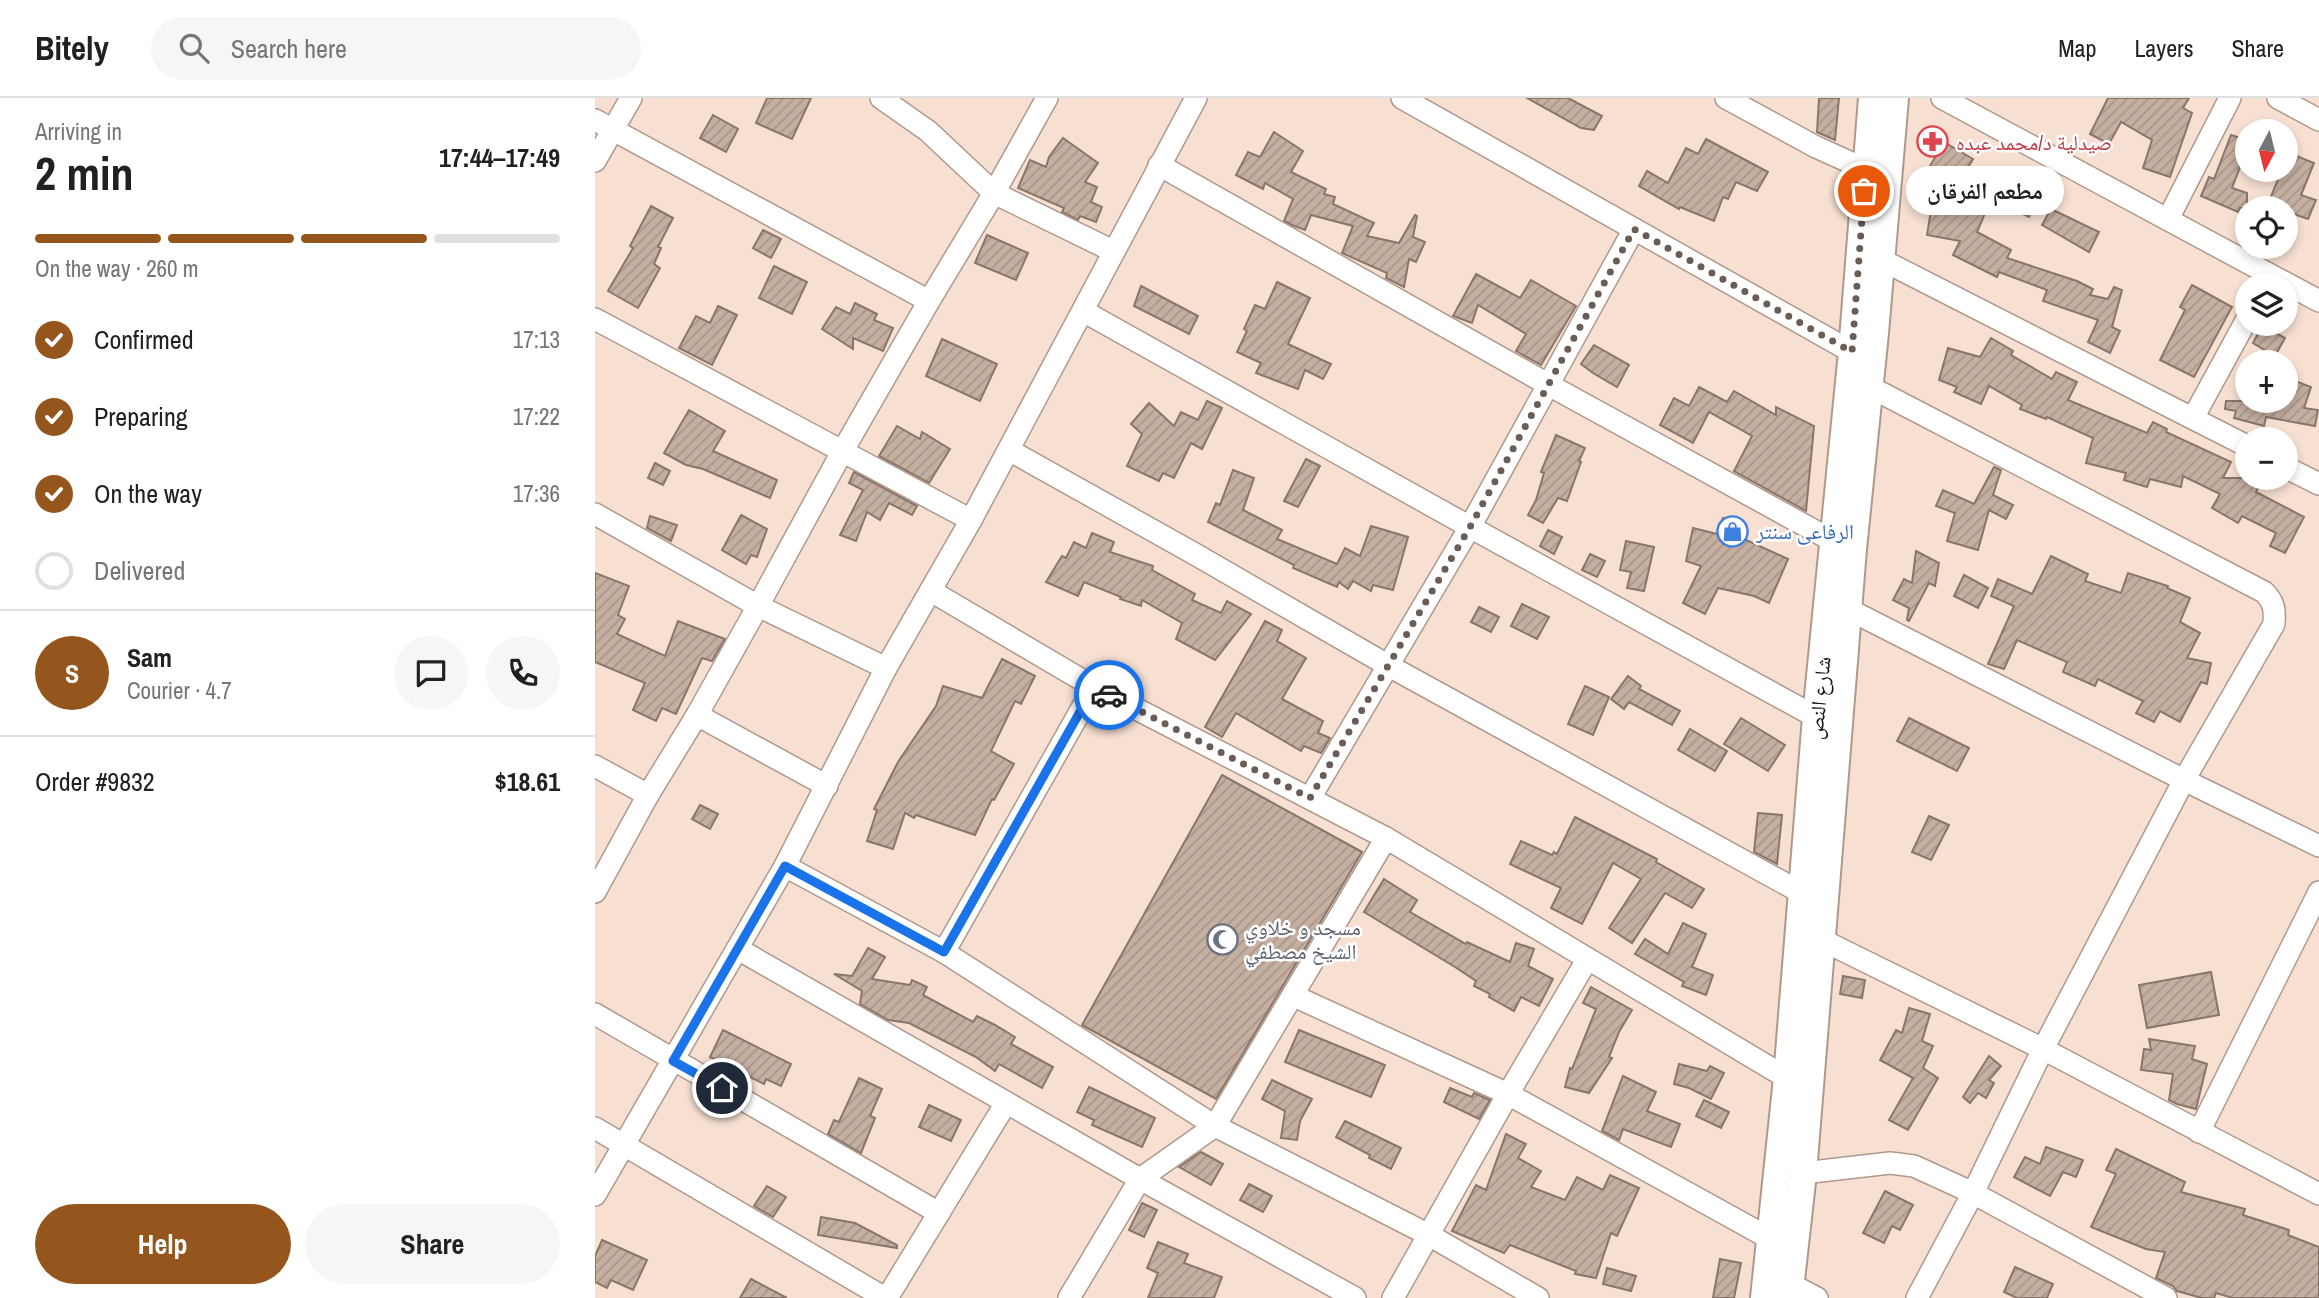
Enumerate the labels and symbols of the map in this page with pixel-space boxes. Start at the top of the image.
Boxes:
north arrow [2235,119,2298,182]
pharmacy icon: صيدلية د/محمد عبده [1916,125,1950,159]
place label: صيدلية د/محمد عبده [1956,128,2112,157]
pin [1834,161,1894,221]
callout: مطعم الفرقان [1906,166,2063,216]
shop icon: الرفاعى سنتر [1716,514,1750,548]
place label: الرفاعى سنتر [1755,517,1854,546]
street label: شارع النص [1800,655,1838,741]
courier [1074,660,1144,730]
place label: مسجد و خلاوي الشيخ مصطفي [1245,913,1361,968]
mosque icon: مسجد و خلاوي الشيخ مصطفي [1205,922,1239,956]
pin [692,1058,752,1118]

